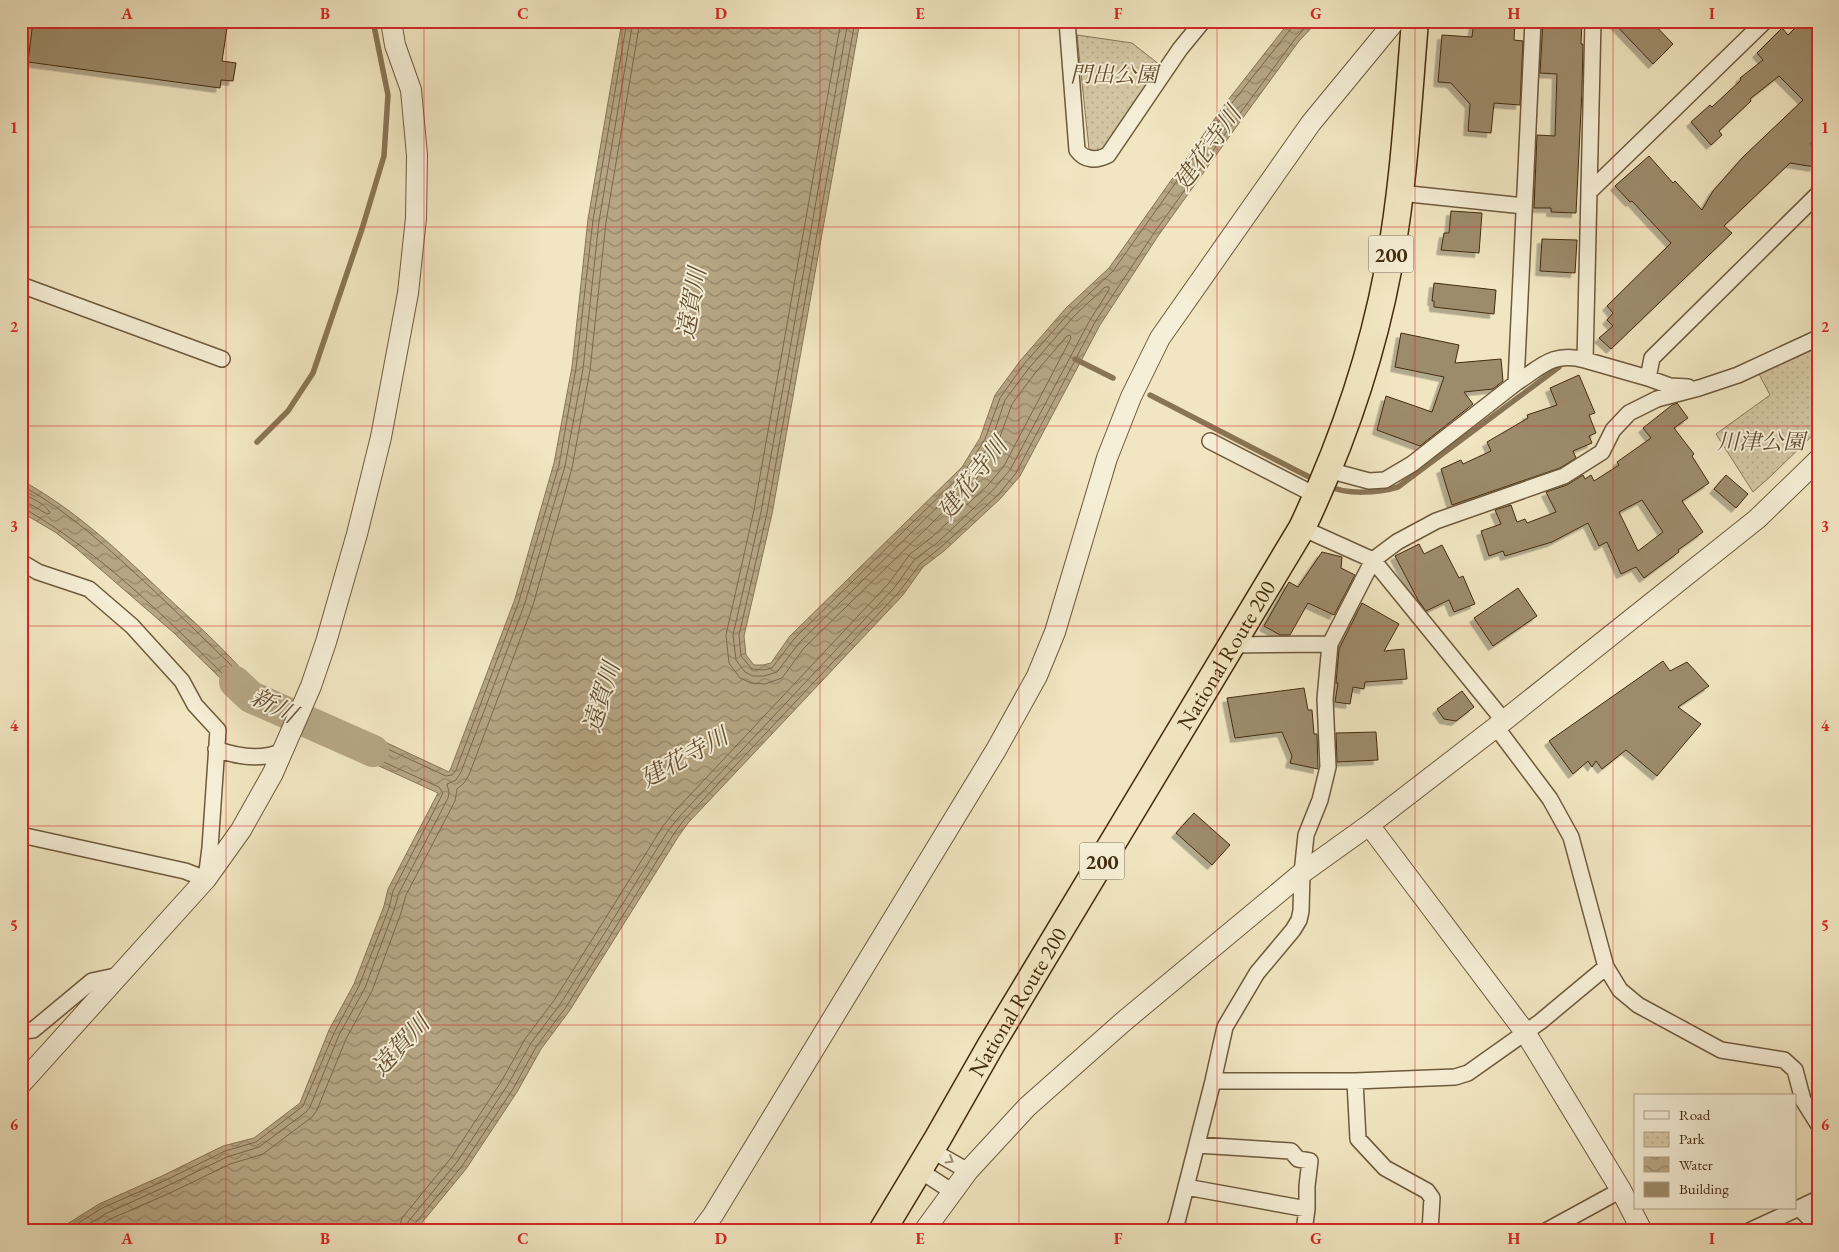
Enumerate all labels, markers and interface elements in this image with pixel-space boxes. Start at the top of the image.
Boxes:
text: A [120,3,133,24]
text: B [320,3,330,24]
text: C [517,3,529,24]
text: D [715,3,727,24]
text: E [915,3,925,24]
text: F [1114,3,1123,24]
text: G [1310,3,1322,24]
text: H [1508,3,1521,24]
text: I [1709,3,1715,24]
park label: 門出公園 [1070,60,1161,89]
water label: 建花寺川 [1166,98,1250,196]
text: 1 [10,117,18,138]
text: 1 [1821,117,1829,138]
road number: 200 [1368,235,1414,272]
water label: 遠賀川 [669,262,713,341]
text: 2 [10,316,19,337]
text: 2 [1821,316,1830,337]
park label: 川津公園 [1717,427,1808,456]
water label: 建花寺川 [930,428,1016,525]
text: 3 [10,516,18,537]
text: 3 [1821,516,1829,537]
street label: National Route 200 [1170,574,1282,735]
water label: 遠賀川 [576,655,627,736]
water label: 新川 [246,680,305,731]
text: 4 [10,715,19,736]
text: 4 [1821,715,1830,736]
water label: 建花寺川 [635,719,736,794]
road number: 200 [1080,842,1124,879]
text: 5 [10,915,18,936]
text: 5 [1821,915,1829,936]
street label: National Route 200 [961,921,1073,1082]
water label: 遠賀川 [364,1006,438,1082]
legend [1634,1094,1796,1210]
text: Road [1679,1105,1711,1124]
text: 6 [10,1114,19,1135]
text: 6 [1821,1114,1830,1135]
text: Park [1679,1129,1706,1148]
one-way arrow [944,1154,953,1164]
text: Water [1679,1155,1713,1174]
text: Building [1679,1179,1729,1198]
text: A [120,1228,133,1249]
text: B [320,1228,330,1249]
text: C [517,1228,529,1249]
text: D [715,1228,727,1249]
text: E [915,1228,925,1249]
text: F [1114,1228,1123,1249]
text: G [1310,1228,1322,1249]
text: H [1508,1228,1521,1249]
text: I [1709,1228,1715,1249]

